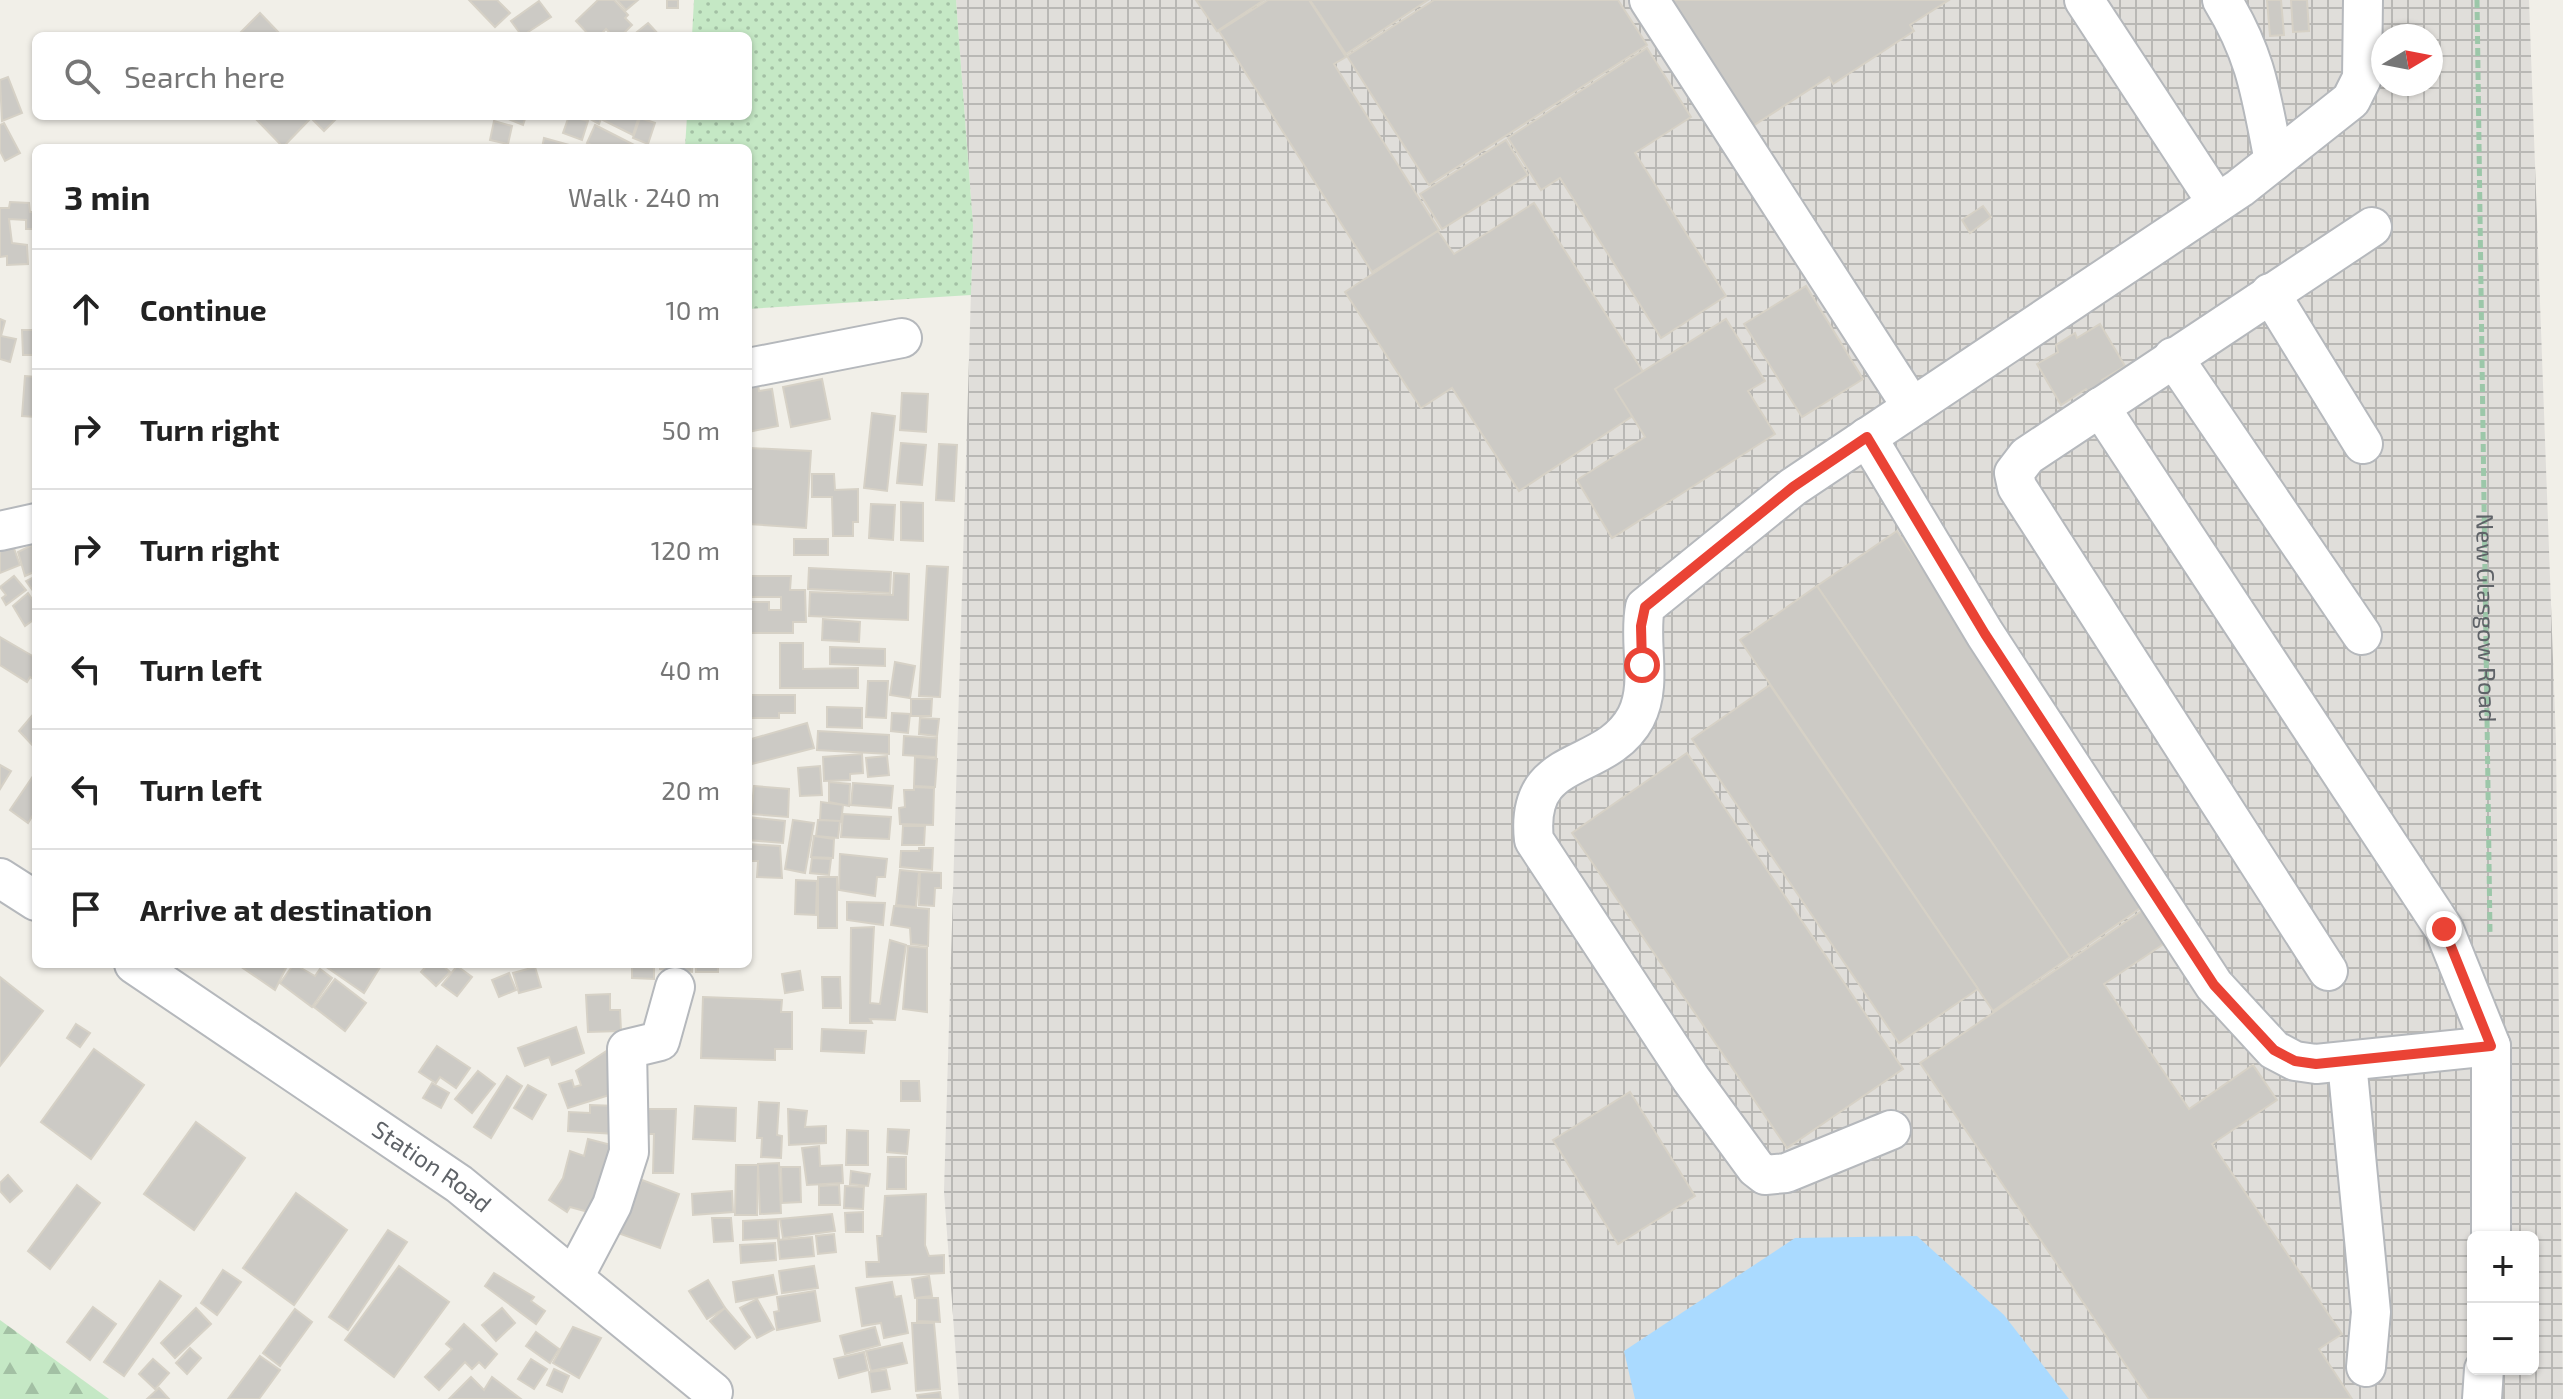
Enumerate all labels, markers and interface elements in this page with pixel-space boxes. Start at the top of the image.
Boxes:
north arrow [2371,24,2443,96]
search box [32,32,752,120]
icon: search [60,54,104,98]
text: Search here [124,58,285,94]
text: 3 min [64,176,150,217]
text: Walk · 240 m [568,181,720,212]
icon: ahead [64,287,108,331]
text: Continue [140,291,267,327]
text: 10 m [665,294,720,325]
icon: right [64,407,108,451]
text: Turn right [140,411,280,447]
text: 50 m [662,414,720,445]
street label: New Glasgow Road [2471,513,2503,723]
icon: right [64,527,108,571]
text: Turn right [140,531,280,567]
text: 120 m [651,534,720,565]
icon: left [64,647,108,691]
route start [1624,647,1660,683]
text: Turn left [140,651,262,687]
text: 40 m [660,654,720,685]
icon: left [64,767,108,811]
text: Turn left [140,771,262,807]
text: 20 m [661,774,720,805]
icon: arrive [64,887,108,931]
text: Arrive at destination [140,891,432,927]
route end [2426,911,2462,947]
street label: Station Road [367,1114,498,1218]
map controls [2467,1231,2539,1375]
button: + [2467,1231,2539,1303]
button: − [2467,1303,2539,1375]

